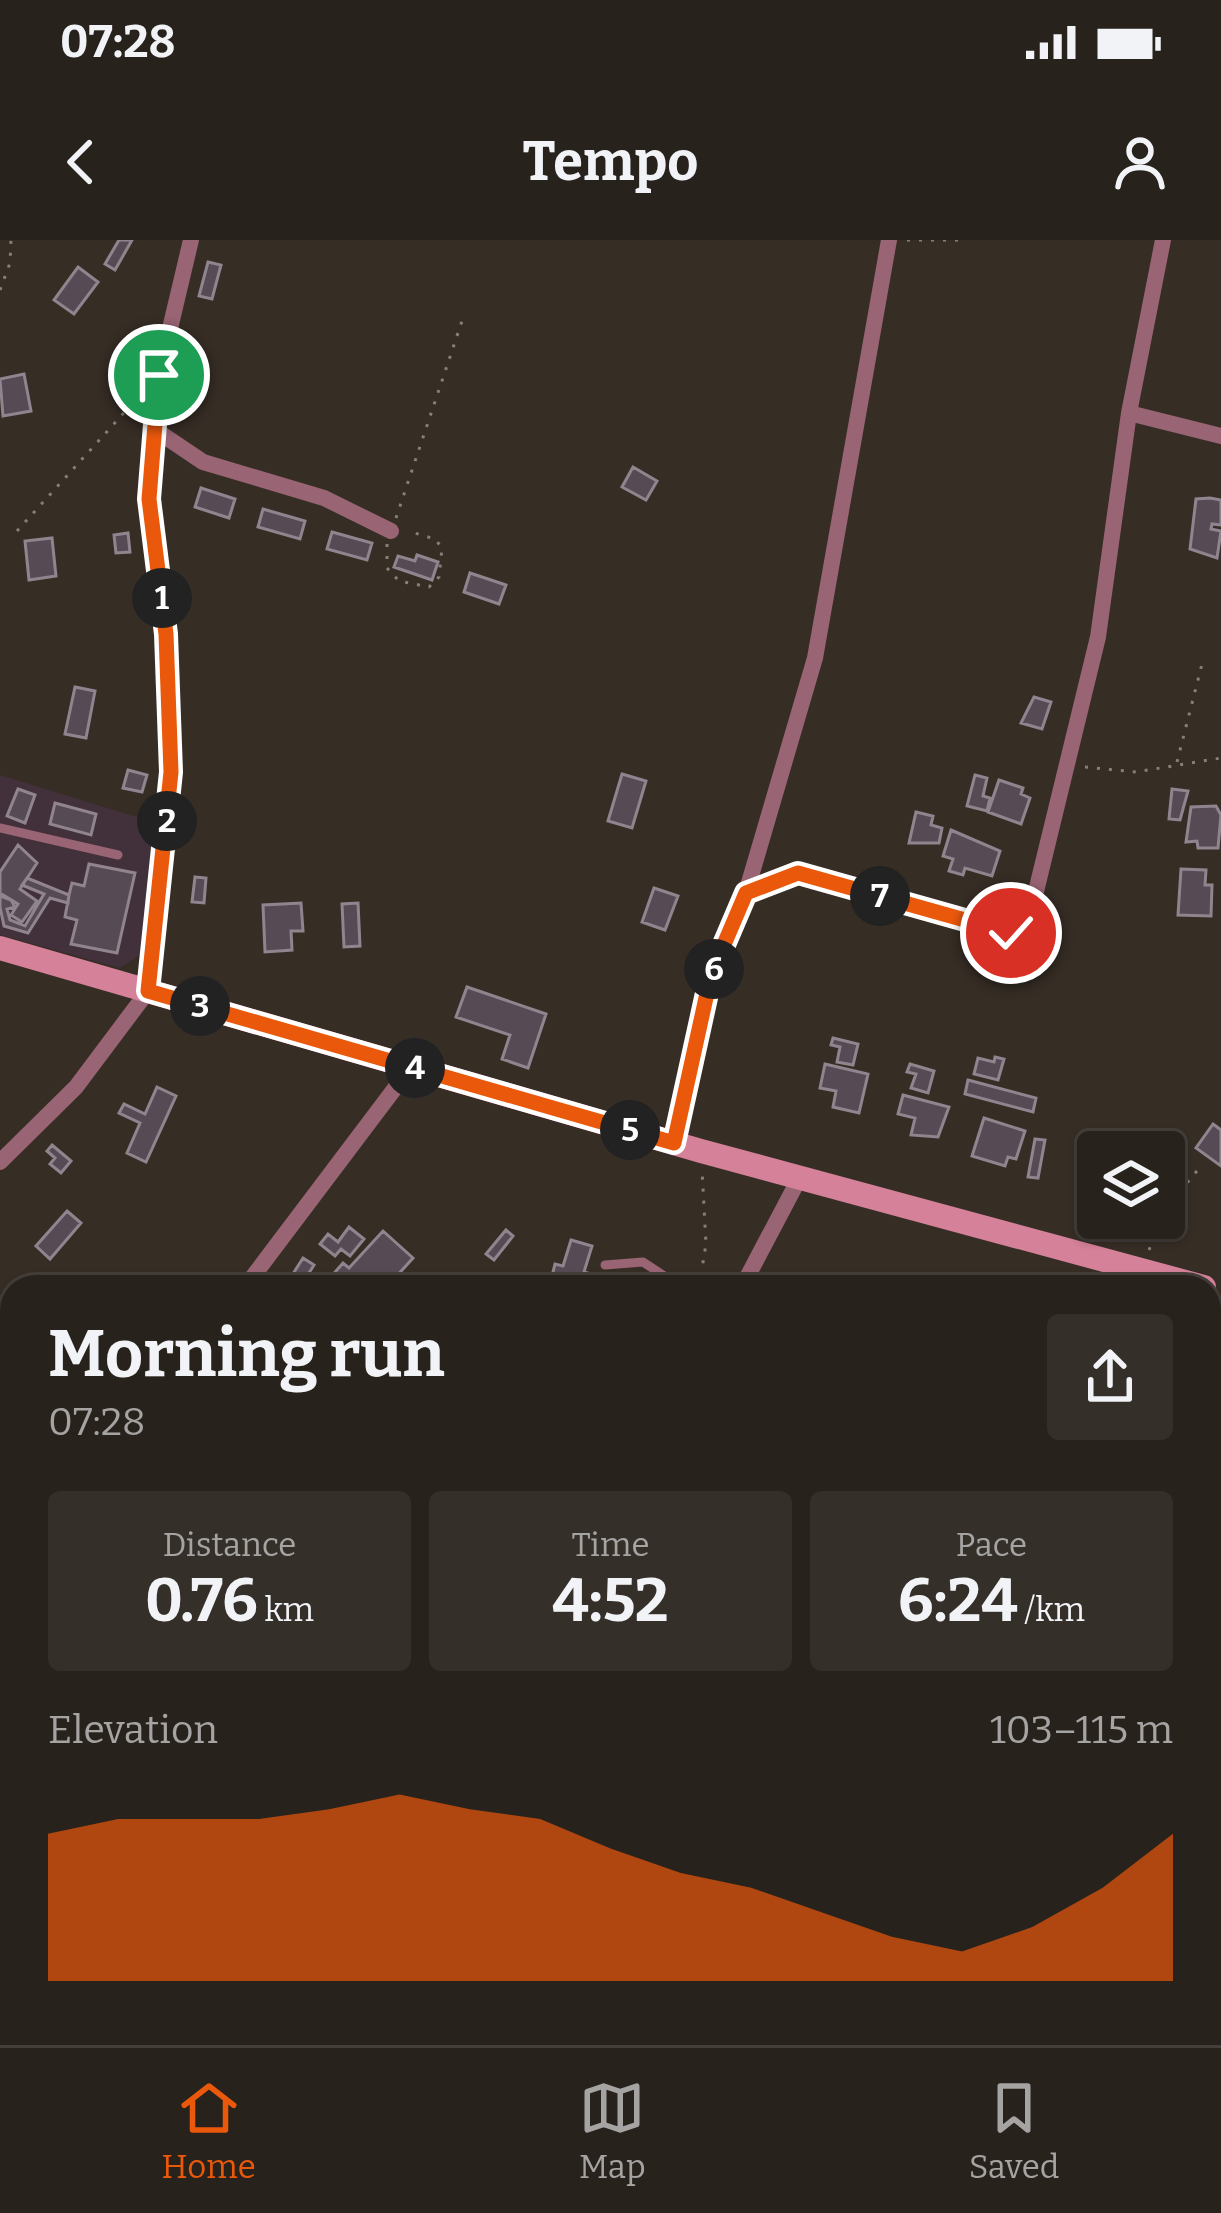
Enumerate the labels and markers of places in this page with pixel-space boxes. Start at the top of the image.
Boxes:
pin [108,324,210,426]
pin: 1 [132,568,192,628]
pin: 2 [137,791,197,851]
pin: 7 [850,866,910,926]
pin [960,882,1062,984]
pin: 6 [684,939,744,999]
pin: 3 [170,976,230,1036]
pin: 4 [385,1038,445,1098]
pin: 5 [600,1100,660,1160]

